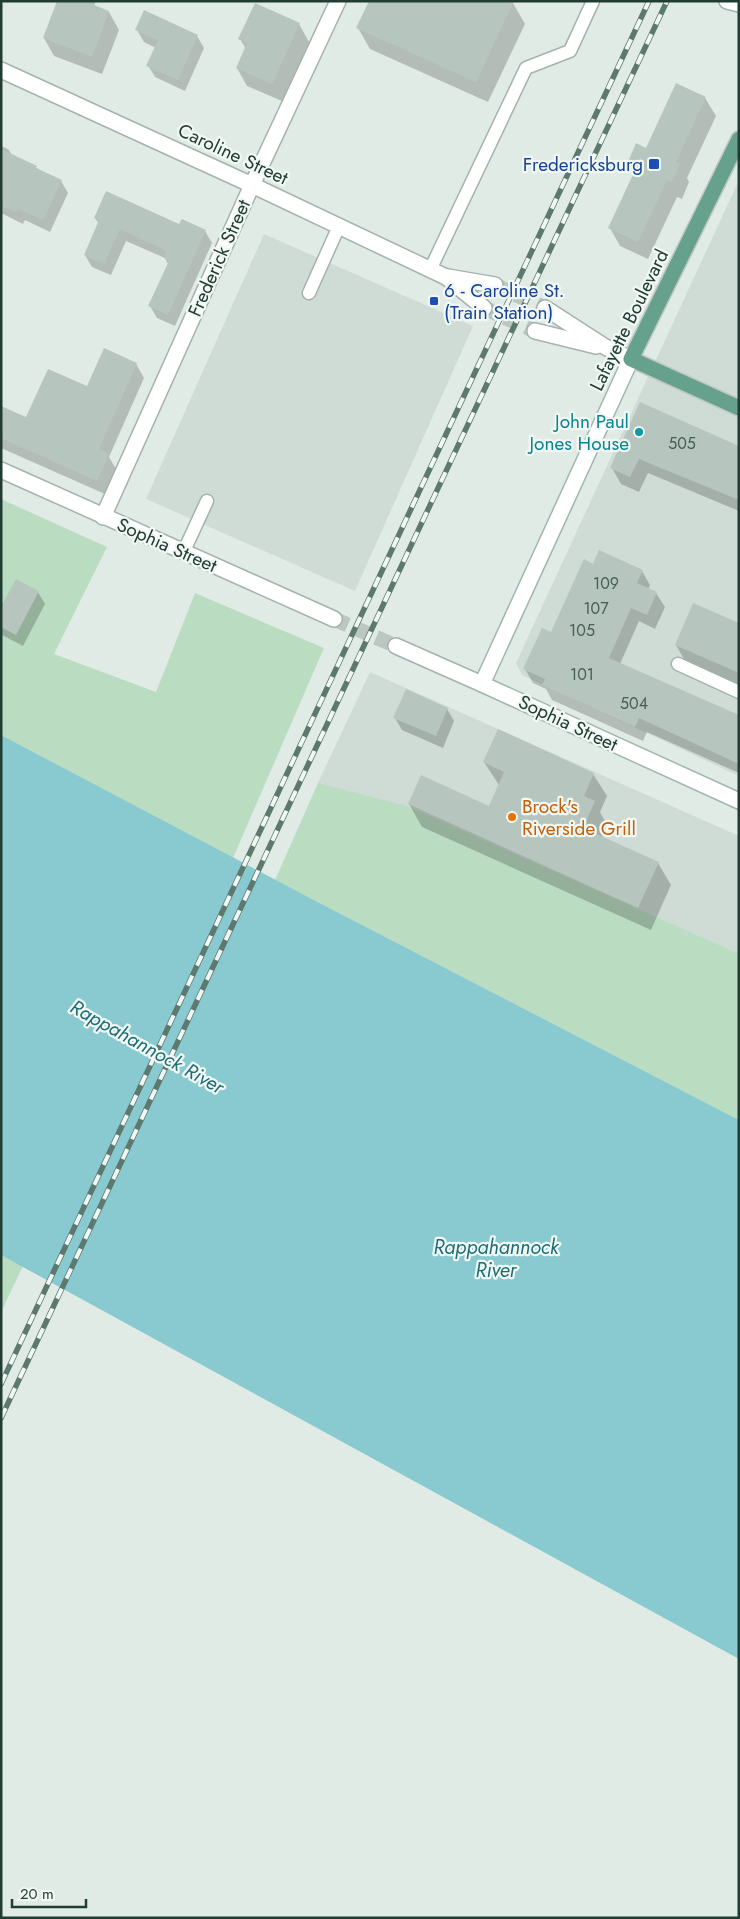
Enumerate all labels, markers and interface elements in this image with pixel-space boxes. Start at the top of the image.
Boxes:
street label: Caroline Street [173,117,293,192]
place label: Fredericksburg [523,151,643,178]
marker: Fredericksburg [647,157,661,171]
street label: Frederick Street [181,195,257,321]
street label: Lafayette Boulevard [583,245,675,395]
place label: 6 - Caroline St. (Train Station) [444,277,565,326]
marker: 6 - Caroline St. (Train Station) [428,295,440,307]
place label: John Paul Jones House [527,408,629,457]
marker: John Paul Jones House [633,426,645,438]
house number: 505 [668,432,696,455]
street label: Sophia Street [113,511,222,579]
house number: 109 [593,572,619,595]
house number: 107 [583,597,609,620]
house number: 105 [569,619,595,642]
house number: 101 [570,663,594,686]
street label: Sophia Street [514,688,622,758]
house number: 504 [620,692,648,715]
place label: Brock's Riverside Grill [522,793,636,842]
marker: Brock's Riverside Grill [506,811,518,823]
water label: Rappahannock River [65,993,230,1102]
water label: Rappahannock River [433,1233,560,1285]
scale bar [12,1876,86,1908]
text: 20 m [20,1883,54,1905]

